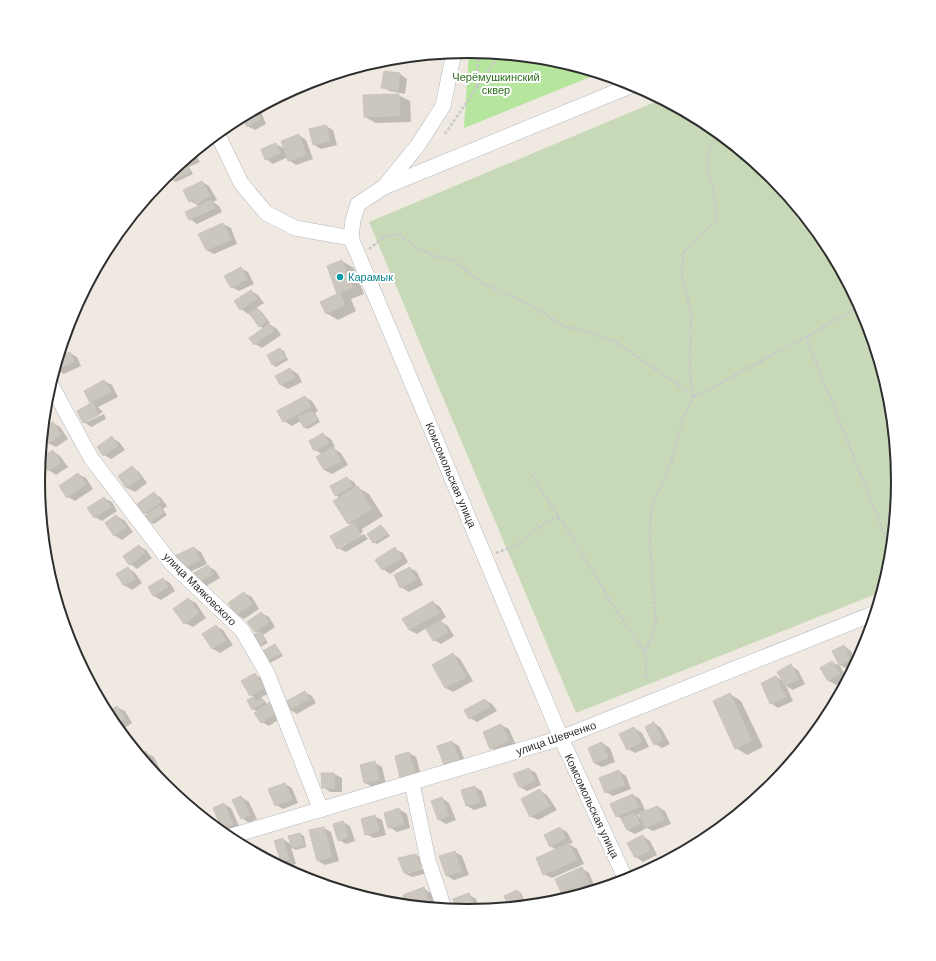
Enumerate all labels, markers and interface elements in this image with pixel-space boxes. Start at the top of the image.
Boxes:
park label: Черёмушкинский сквер [452,71,540,96]
place label: Карамык [348,271,393,283]
marker: Карамык [335,272,345,282]
street label: Комсомольская улица [423,420,479,530]
street label: улица Маяковского [161,550,239,628]
street label: улица Шевченко [514,719,598,757]
street label: Комсомольская улица [563,752,622,861]

